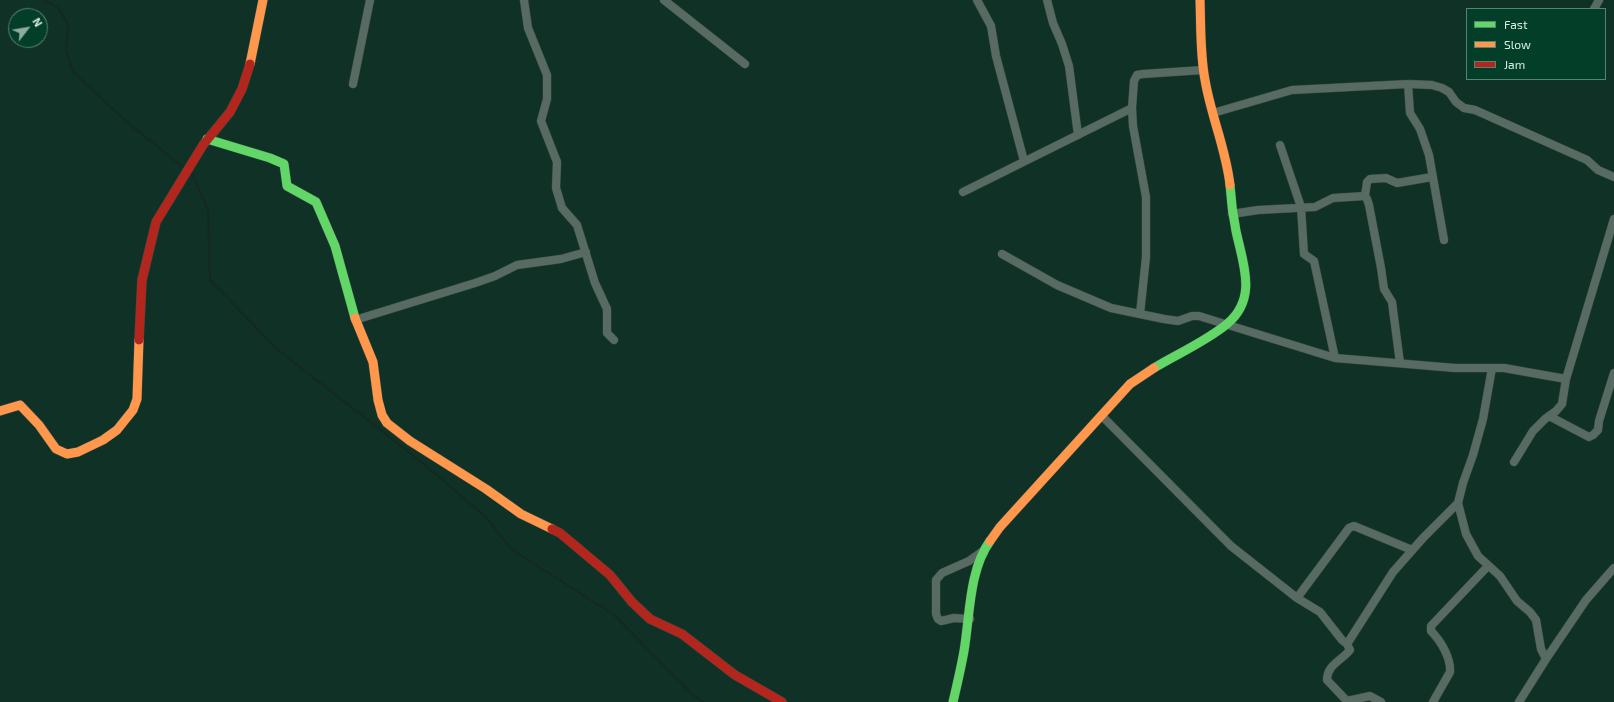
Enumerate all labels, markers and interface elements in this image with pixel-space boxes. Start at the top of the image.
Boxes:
north arrow [8,8,48,48]
legend [1466,8,1606,80]
text: N [30,15,45,29]
text: Fast [1504,17,1527,31]
text: Slow [1504,37,1531,51]
text: Jam [1504,57,1525,71]

